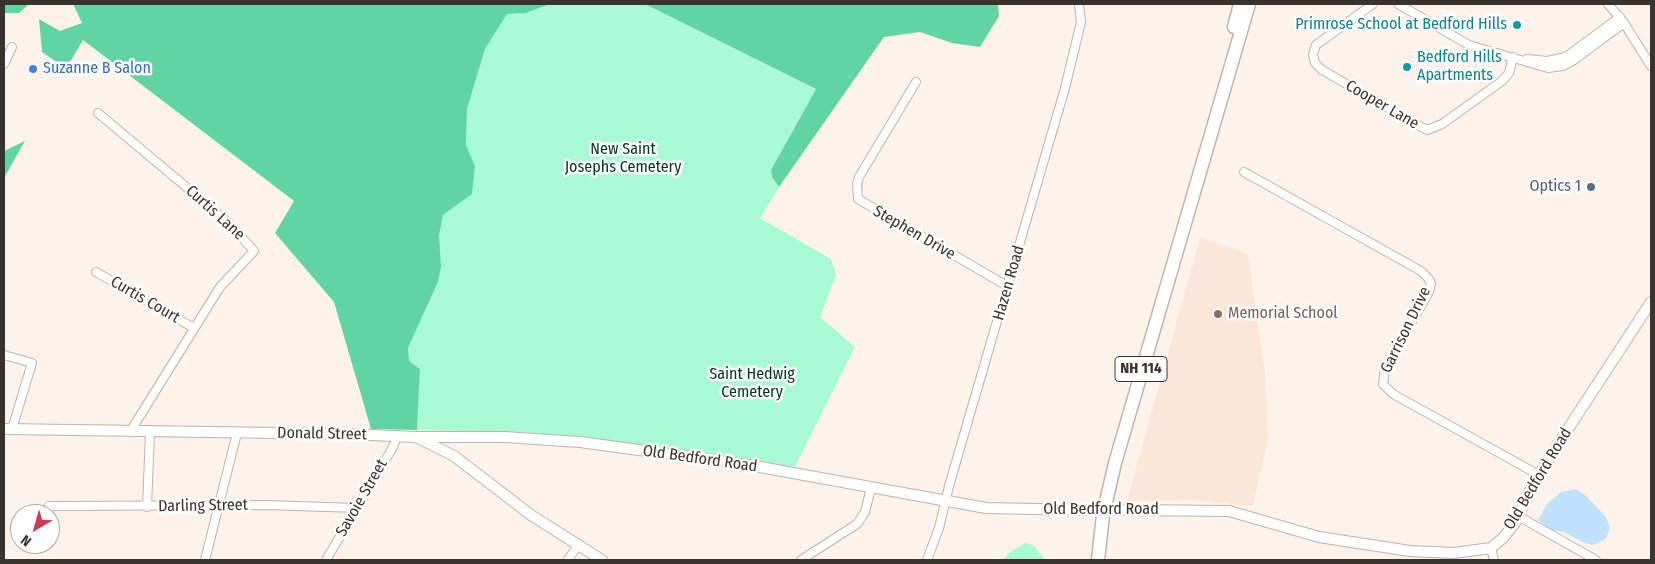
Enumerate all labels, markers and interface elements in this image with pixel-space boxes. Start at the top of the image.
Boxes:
place label: Primrose School at Bedford Hills [1295,15,1507,35]
marker: Primrose School at Bedford Hills [1511,19,1523,31]
place label: Bedford Hills Apartments [1417,48,1502,86]
place label: Suzanne B Salon [43,59,151,79]
marker: Bedford Hills Apartments [1401,61,1413,73]
marker: Suzanne B Salon [27,63,39,75]
street label: Cooper Lane [1342,76,1422,134]
park label: New Saint Josephs Cemetery [565,140,681,178]
place label: Optics 1 [1529,177,1581,197]
marker: Optics 1 [1585,181,1597,193]
street label: Curtis Lane [182,182,248,244]
street label: Stephen Drive [869,202,959,264]
street label: Hazen Road [989,243,1029,323]
street label: Curtis Court [107,272,183,328]
street label: Garrison Drive [1377,284,1435,376]
place label: Memorial School [1228,304,1338,324]
marker: Memorial School [1212,308,1224,320]
road number: NH 114 [1115,356,1167,382]
park label: Saint Hedwig Cemetery [709,365,795,403]
street label: Donald Street [277,424,367,444]
street label: Old Bedford Road [1500,425,1576,533]
street label: Old Bedford Road [641,441,759,477]
street label: Savoie Street [332,456,392,540]
street label: Darling Street [158,496,248,516]
street label: Old Bedford Road [1043,500,1159,520]
north arrow [10,504,60,554]
text: N [18,531,35,550]

